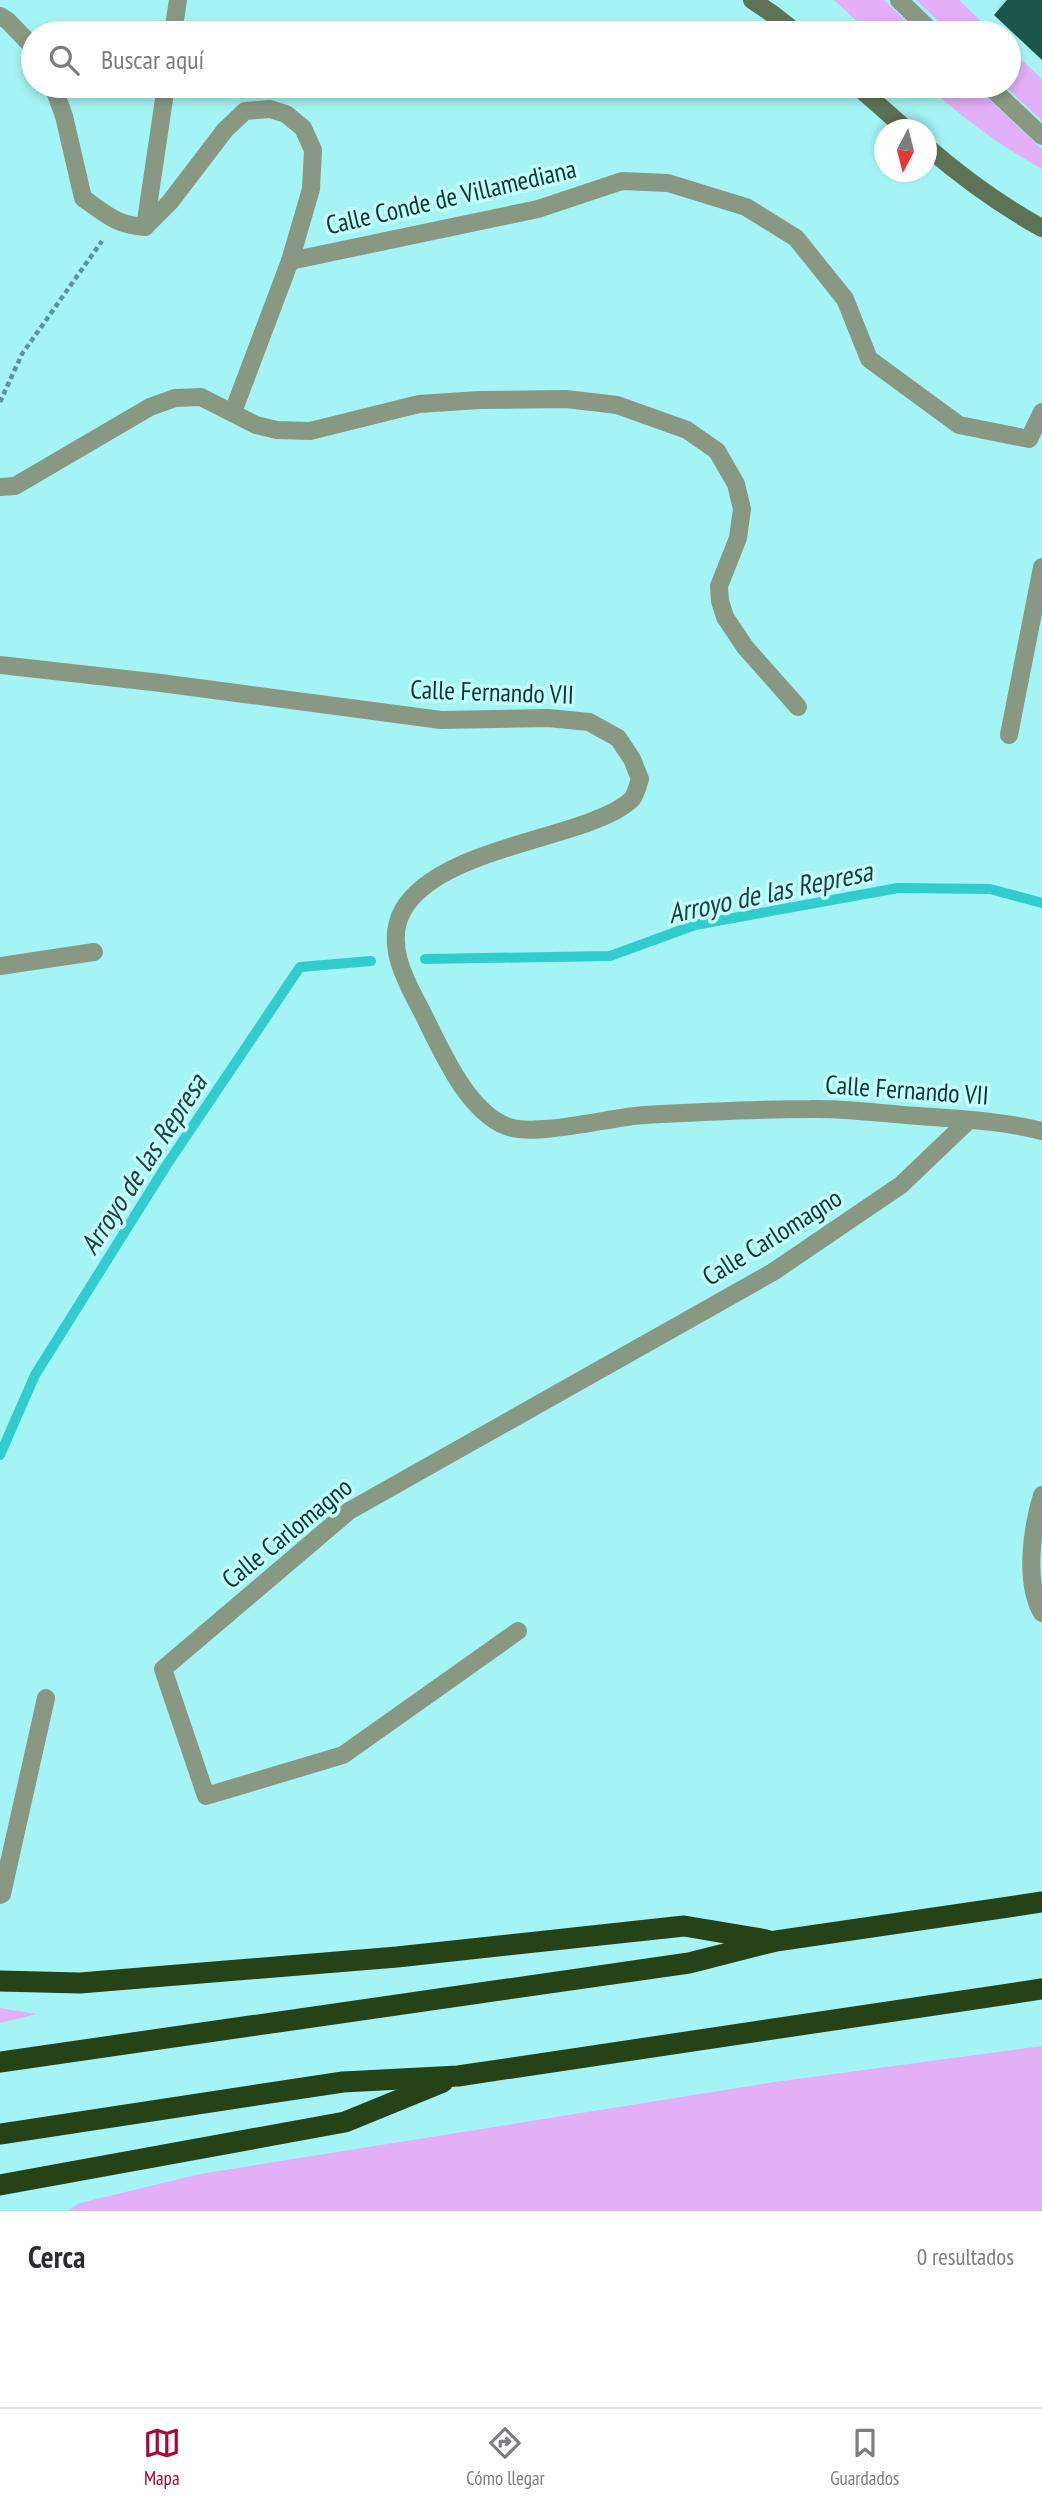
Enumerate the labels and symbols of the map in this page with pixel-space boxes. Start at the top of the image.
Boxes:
north arrow [874,119,937,182]
street label: Calle Conde de Villamediana [323,152,579,241]
street label: Calle Fernando VII [410,672,574,711]
water label: Arroyo de las Represa [664,851,877,931]
water label: Arroyo de las Represa [70,1065,216,1261]
street label: Calle Fernando VII [824,1067,990,1112]
street label: Calle Carlomagno [696,1181,847,1292]
street label: Calle Carlomagno [215,1470,358,1595]

